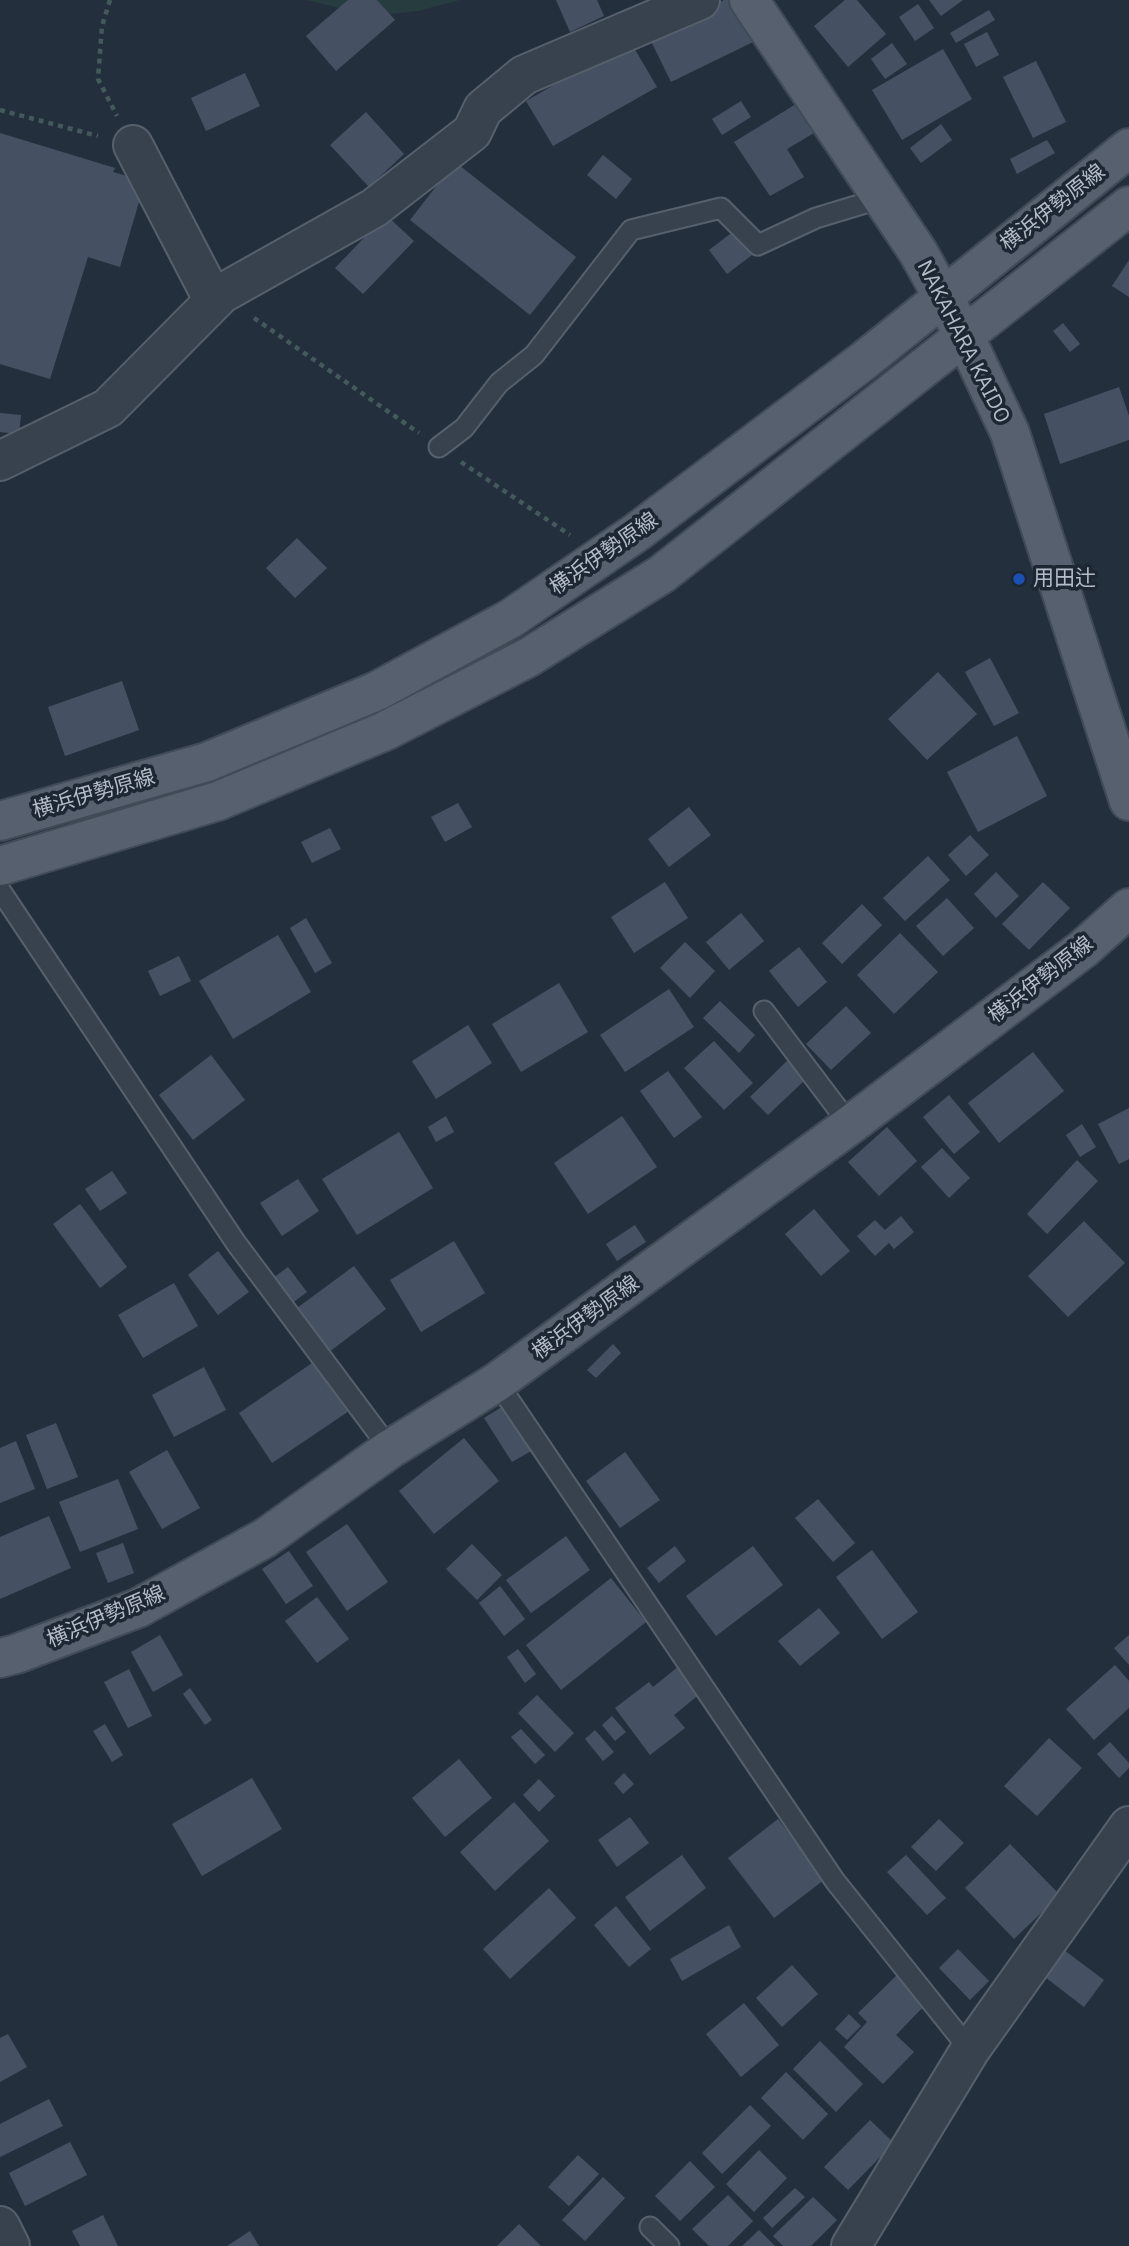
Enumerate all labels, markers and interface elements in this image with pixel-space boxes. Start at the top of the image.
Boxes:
street label: 横浜伊勢原線 [996,159,1110,257]
street label: NAKAHARA KAIDO [911,256,1015,428]
street label: 横浜伊勢原線 [545,508,663,600]
place label: 用田辻 [1033,566,1096,592]
marker: 用田辻 [1011,571,1027,587]
street label: 横浜伊勢原線 [30,765,158,823]
street label: 横浜伊勢原線 [984,931,1098,1029]
street label: 横浜伊勢原線 [528,1271,644,1365]
street label: 横浜伊勢原線 [43,1581,169,1653]

